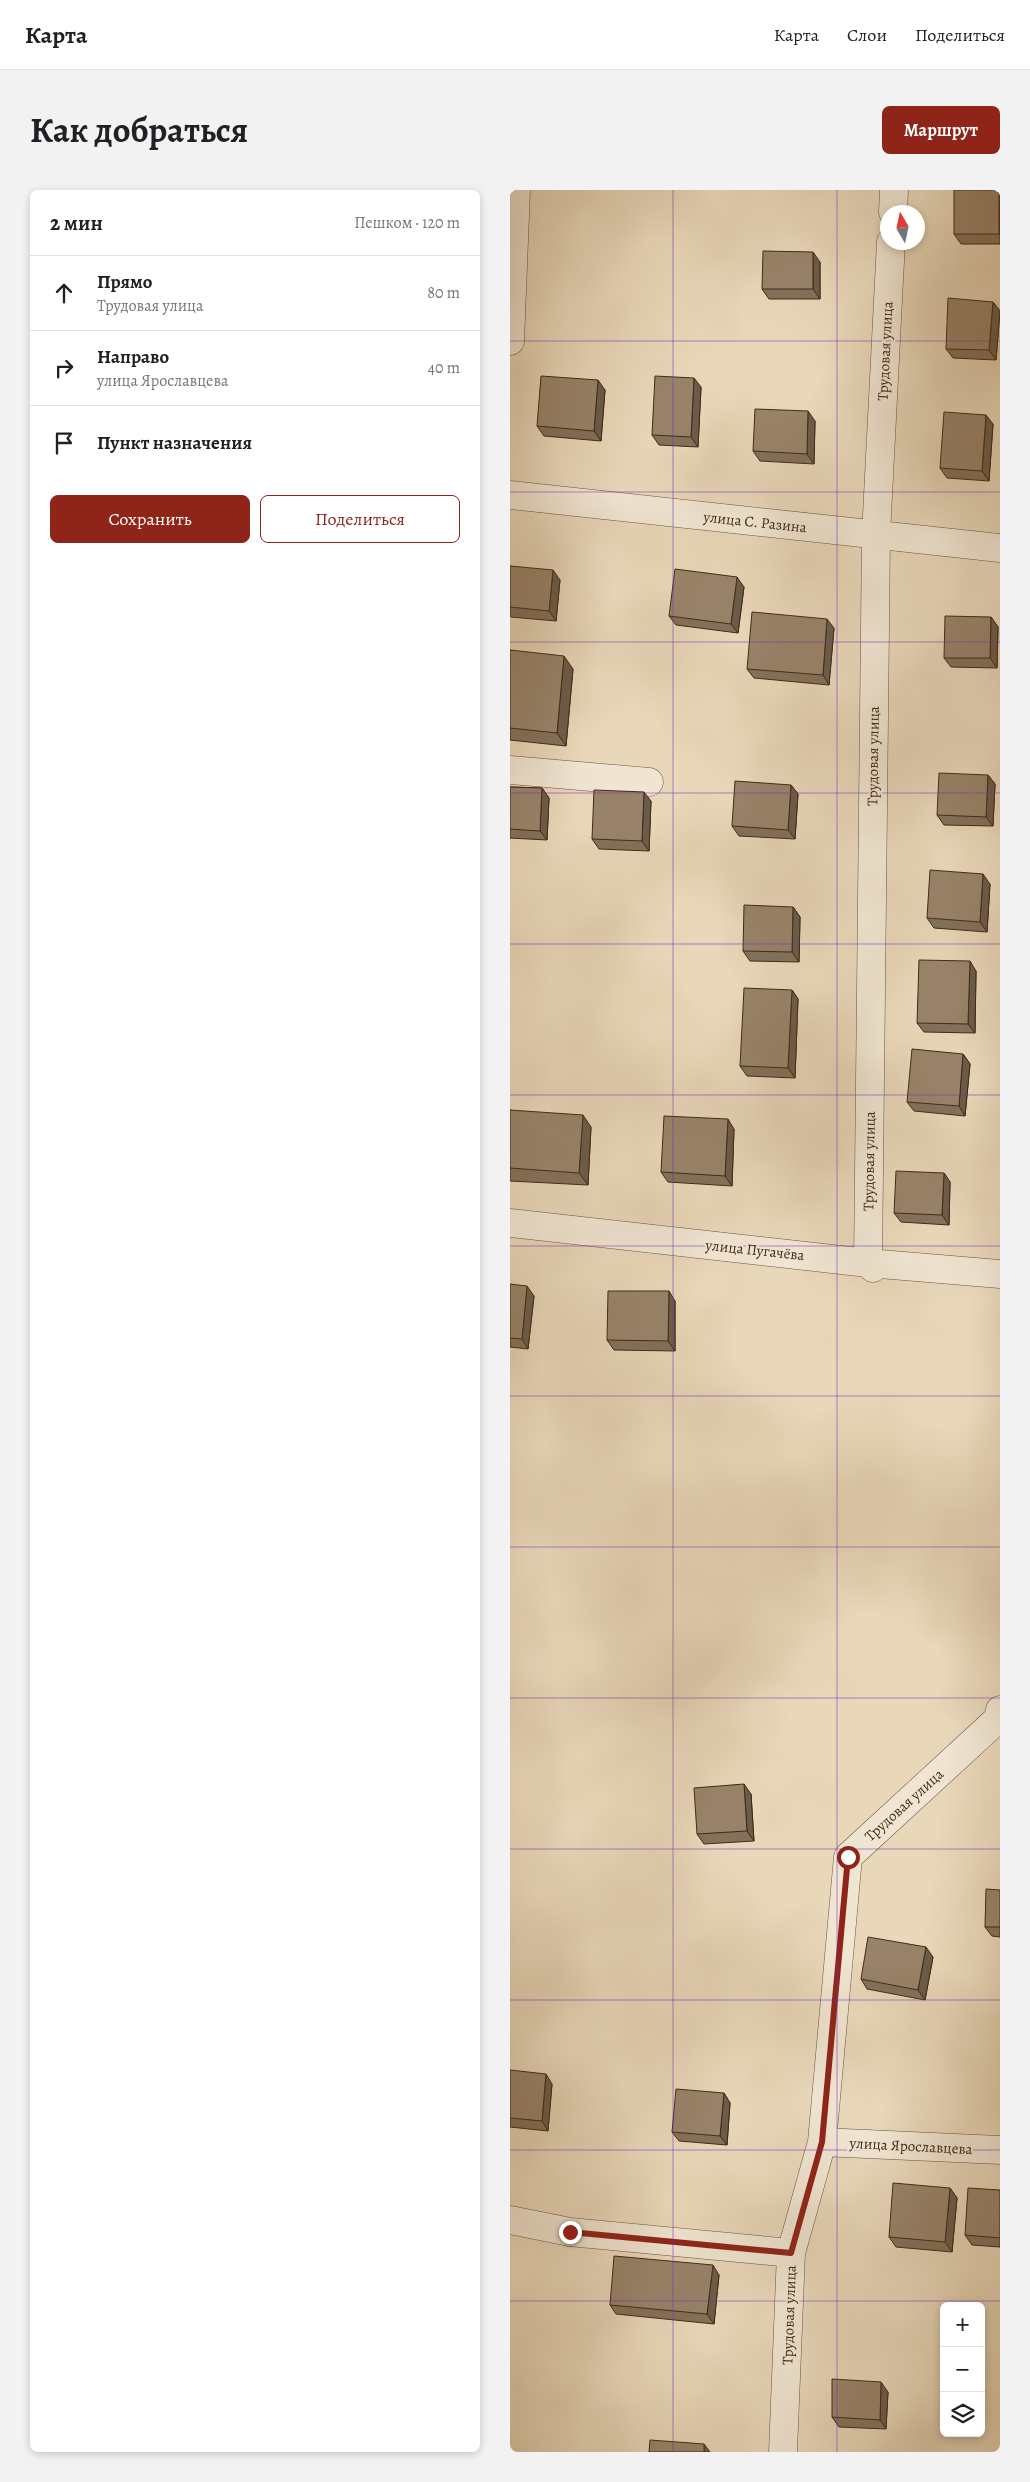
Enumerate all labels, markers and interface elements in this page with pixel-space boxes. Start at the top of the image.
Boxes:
text: Карта [25,19,87,51]
text: Карта [774,23,819,47]
text: Слои [847,23,887,47]
text: Поделиться [915,23,1005,47]
text: Как добраться [30,106,248,154]
button: Маршрут [882,106,1000,154]
north arrow [880,205,925,250]
text: 2 мин [50,209,103,237]
text: Пешком · 120 m [354,212,460,234]
text: Прямо [97,269,152,295]
icon: ahead [50,279,78,307]
text: 80 m [427,282,460,304]
text: Трудовая улица [97,295,203,317]
street label: Трудовая улица [872,301,898,401]
text: Направо [97,344,169,370]
icon: right [50,354,78,382]
text: 40 m [428,357,460,379]
text: улица Ярославцева [97,370,228,392]
icon: arrive [50,429,78,457]
text: Пункт назначения [97,430,252,456]
button: Сохранить [50,495,250,543]
button: Поделиться [260,495,460,543]
street label: улица С. Разина [701,507,808,537]
street label: Трудовая улица [862,706,884,806]
street label: Трудовая улица [858,1111,880,1211]
street label: улица Пугачёва [703,1235,806,1265]
street label: Трудовая улица [860,1764,948,1846]
route start [837,1846,860,1869]
street label: улица Ярославцева [848,2133,973,2159]
route end [559,2221,582,2244]
street label: Трудовая улица [777,2265,801,2365]
map controls [940,2302,985,2437]
button: + [940,2302,985,2347]
button: − [940,2347,985,2392]
button: layers [940,2392,985,2437]

